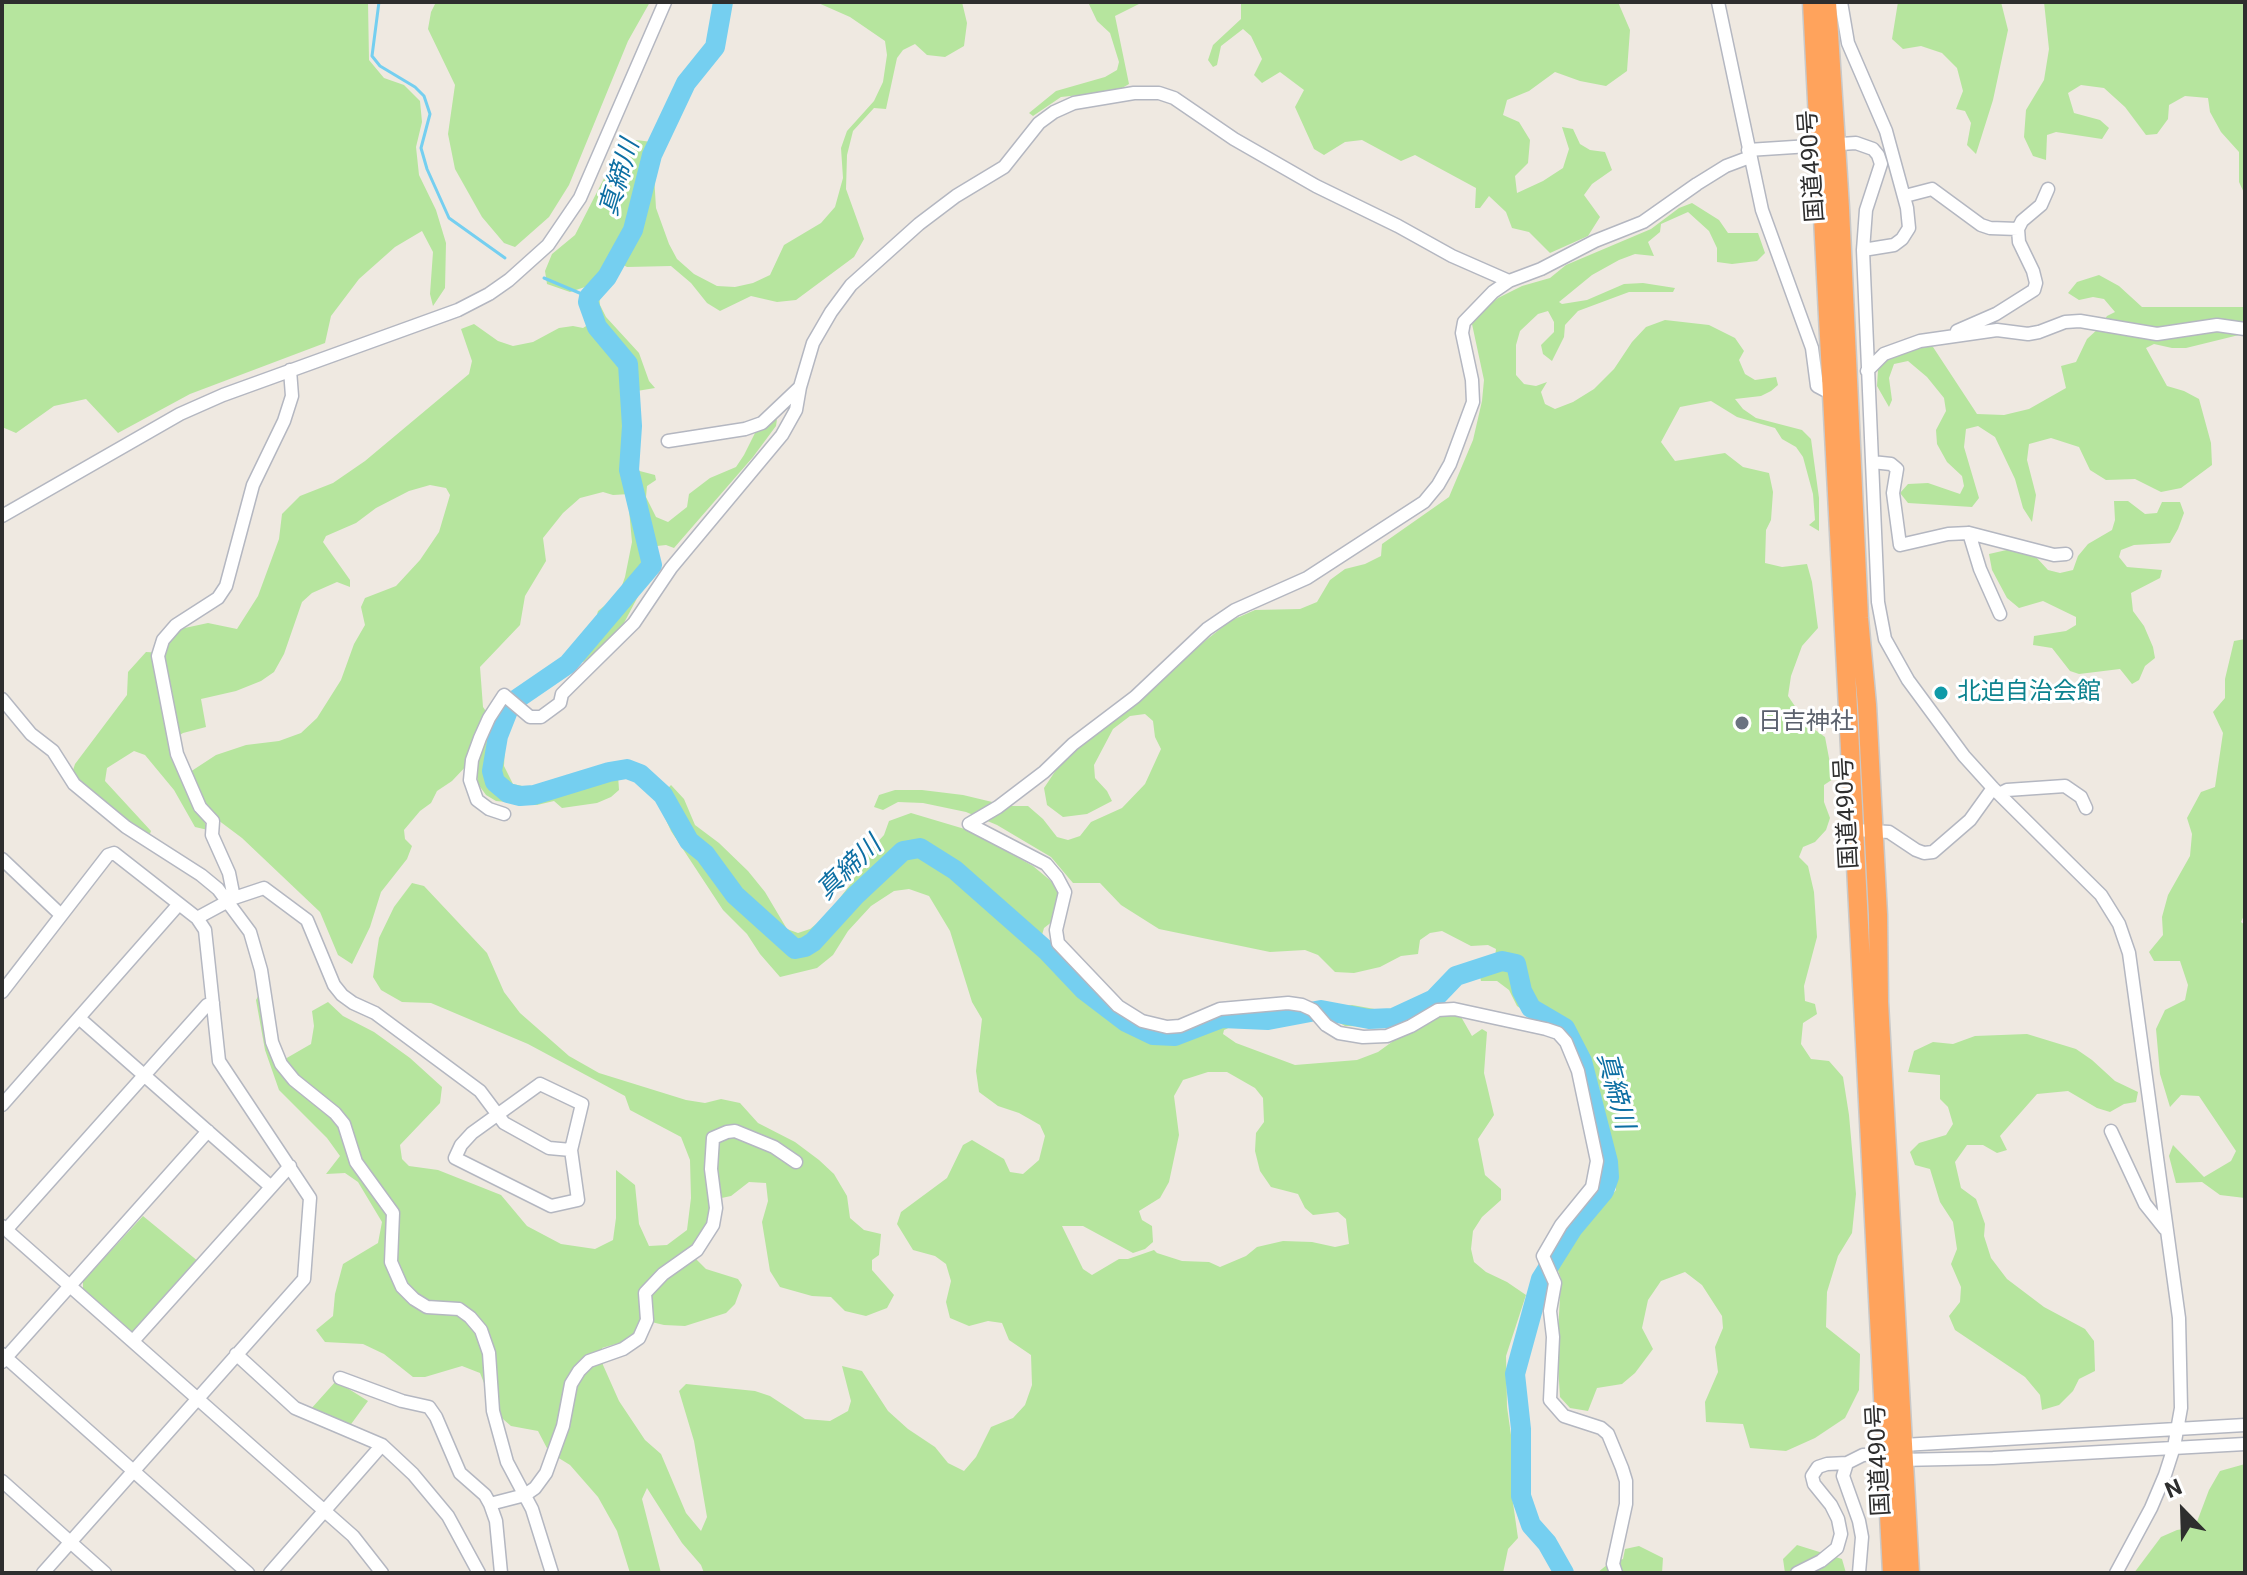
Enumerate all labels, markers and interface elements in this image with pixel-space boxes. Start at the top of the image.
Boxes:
street label: 国道490号 [1795,109,1831,223]
water label: 真締川 [595,136,647,220]
place label: 北迫自治会館 [1957,679,2101,707]
marker: 北迫自治会館 [1932,684,1950,702]
place label: 日吉神社 [1758,709,1854,737]
marker: 日吉神社 [1733,714,1751,732]
street label: 国道490号 [1831,756,1865,870]
water label: 真締川 [811,831,889,907]
water label: 真締川 [1589,1049,1639,1133]
street label: 国道490号 [1863,1403,1897,1517]
north arrow [2143,1471,2223,1551]
text: N [2161,1474,2185,1503]

